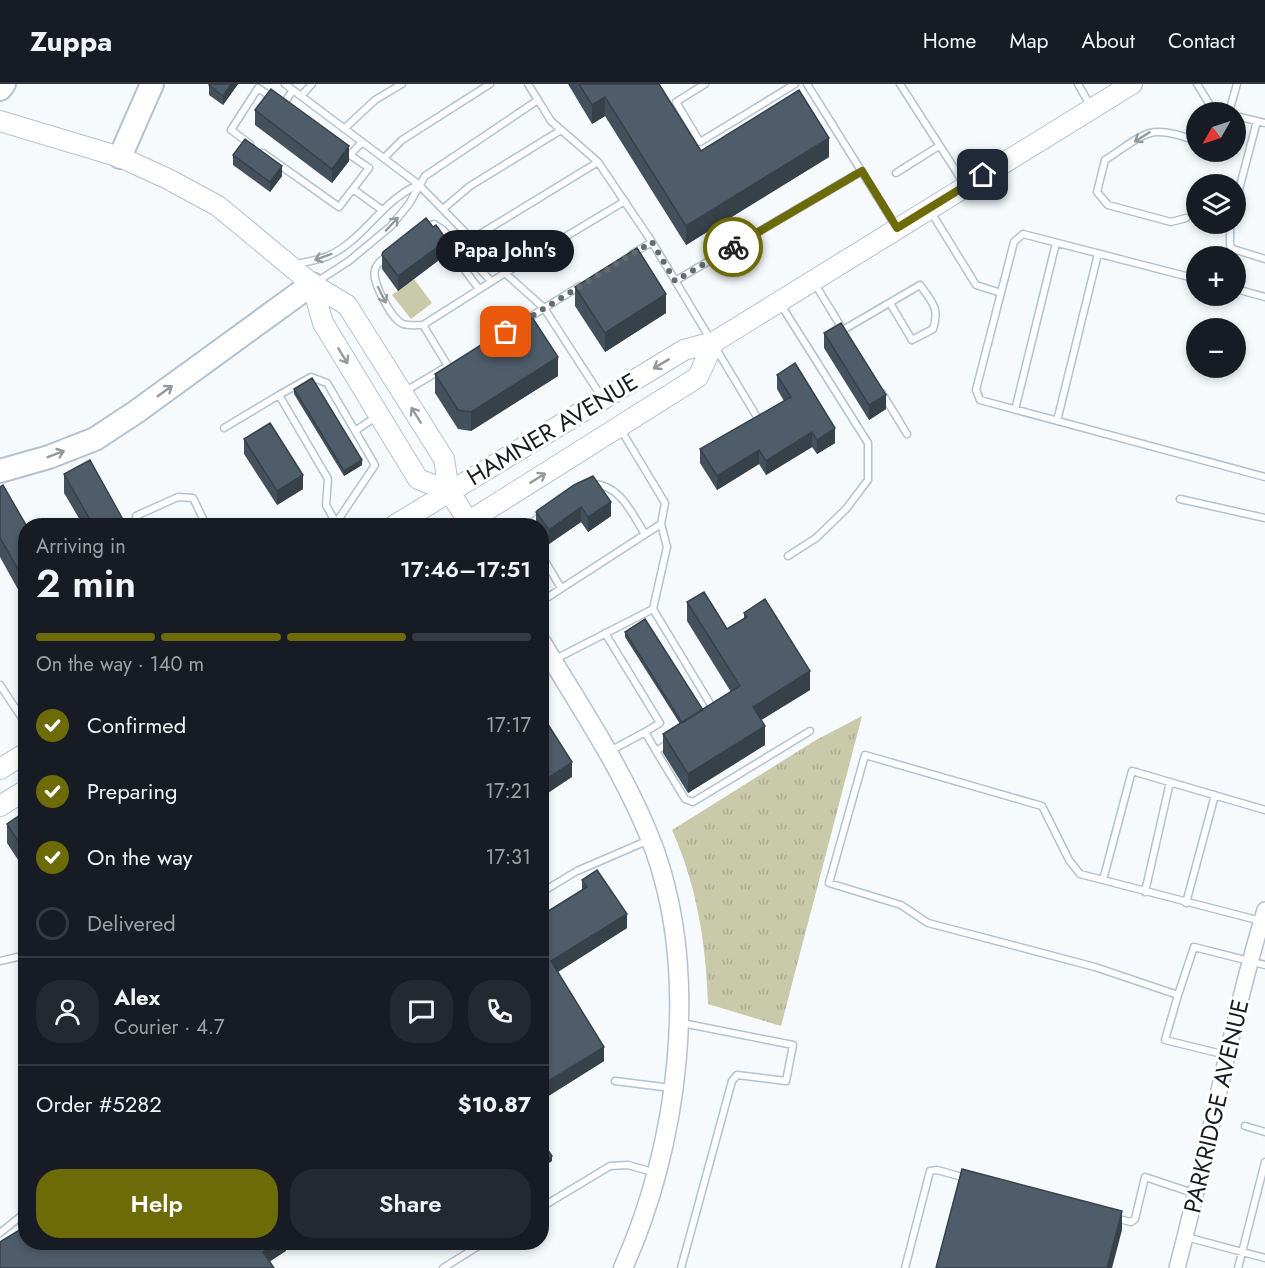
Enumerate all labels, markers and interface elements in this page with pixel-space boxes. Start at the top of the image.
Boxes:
text: Zuppa [30,21,112,62]
text: Home [923,26,976,56]
text: Map [1009,26,1049,56]
text: About [1082,26,1135,56]
text: Contact [1168,26,1235,56]
north arrow [1186,102,1246,162]
map controls [1186,102,1246,378]
one-way arrow [1134,131,1151,143]
pin [957,149,1008,200]
icon: home [966,158,999,191]
button: layers [1186,174,1246,234]
one-way arrow [385,217,399,232]
courier [703,217,763,277]
callout: Papa John's [437,230,575,272]
icon: bike [717,231,750,264]
text: Papa John's [454,236,556,265]
button: + [1186,246,1246,306]
one-way arrow [314,252,333,263]
one-way arrow [376,285,388,303]
pin [480,306,531,357]
icon: bag [489,315,522,348]
button: − [1186,318,1246,378]
one-way arrow [337,347,349,364]
one-way arrow [653,358,670,370]
street label: HAMNER AVENUE [460,364,644,494]
one-way arrow [157,385,173,397]
one-way arrow [410,407,422,424]
one-way arrow [46,448,65,459]
one-way arrow [529,472,546,484]
text: Arriving in [36,532,126,561]
text: 17:46–17:51 [400,553,531,585]
text: 2 min [36,555,136,612]
text: On the way · 140 m [36,650,204,679]
icon: check [36,709,69,742]
text: Confirmed [87,709,186,741]
text: 17:17 [486,711,531,740]
icon: check [36,775,69,808]
text: Preparing [87,775,178,807]
text: 17:21 [485,777,531,806]
icon: check [36,841,69,874]
text: On the way [87,841,192,873]
text: 17:31 [486,843,531,872]
text: Delivered [87,907,176,939]
button: person [36,980,99,1043]
button: chat [390,980,453,1043]
button: phone [468,980,531,1043]
text: Alex [114,981,160,1013]
street label: PARKRIDGE AVENUE [1174,996,1258,1216]
text: Courier · 4.7 [114,1013,225,1042]
text: Order #5282 [36,1088,162,1120]
text: $10.87 [458,1088,531,1120]
button: Help [36,1169,278,1238]
button: Share [290,1169,531,1238]

